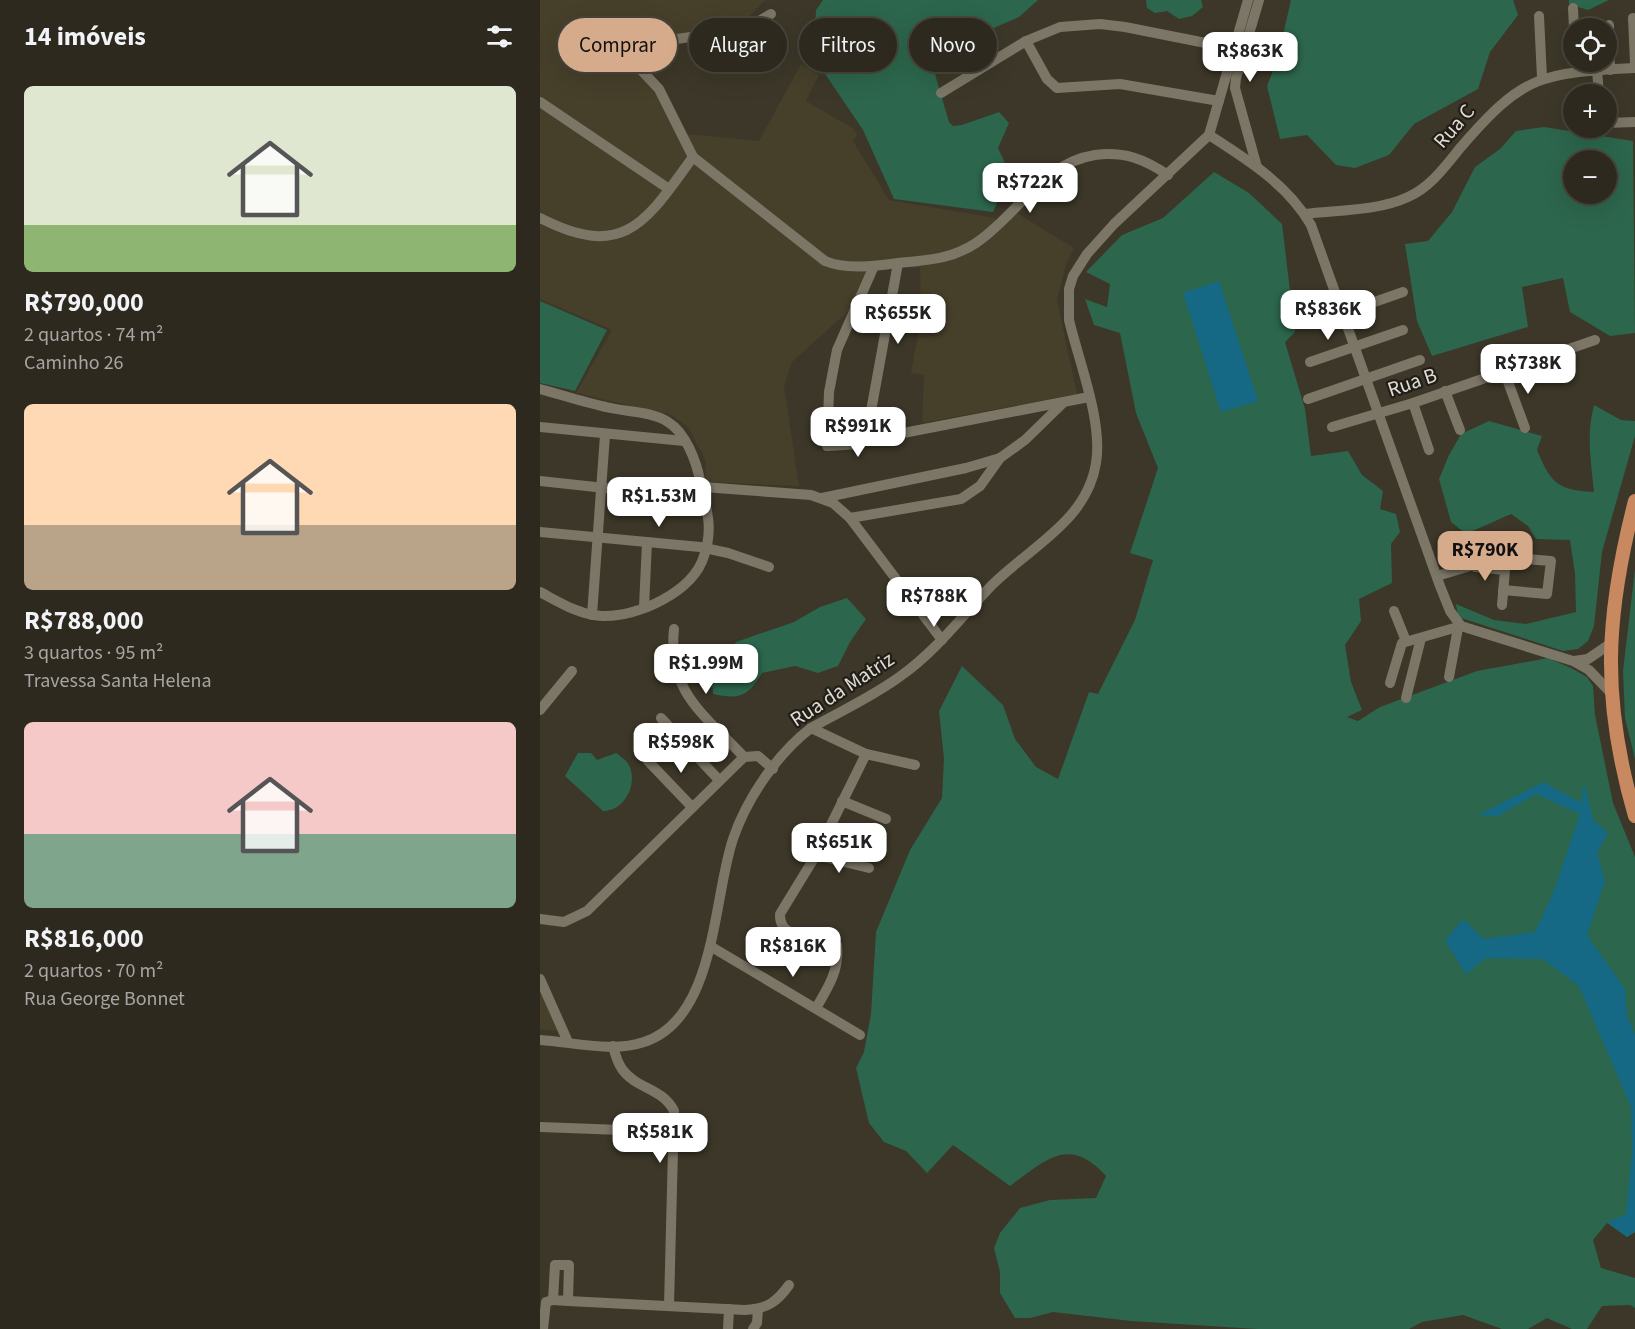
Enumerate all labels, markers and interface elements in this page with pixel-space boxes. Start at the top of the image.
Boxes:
text: 14 imóveis [24,18,146,55]
chip: Comprar [558,18,677,72]
chip: Alugar [689,18,787,72]
chip: Filtros [799,18,897,72]
chip: Novo [909,18,997,72]
map controls [1563,18,1617,204]
button: locate [1563,18,1617,72]
icon: filters [483,20,516,53]
pin: R$863K [1201,32,1299,83]
text: R$863K [1217,37,1283,65]
button: + [1563,84,1617,138]
street label: Rua C [1426,97,1482,155]
icon: home [216,125,324,233]
button: − [1563,150,1617,204]
pin: R$722K [981,163,1079,214]
text: R$722K [997,168,1063,196]
text: R$790,000 [24,284,144,321]
pin: R$836K [1279,290,1377,341]
pin: R$655K [849,294,947,345]
text: R$836K [1295,295,1361,323]
text: R$655K [865,299,931,327]
text: 2 quartos · 74 m² [24,321,163,349]
pin: R$738K [1479,344,1577,395]
text: Caminho 26 [24,349,124,377]
text: R$738K [1495,349,1561,377]
street label: Rua B [1383,360,1441,404]
pin: R$991K [809,407,907,458]
text: R$991K [825,412,891,440]
icon: home [216,443,324,551]
pin: R$1.53M [604,477,714,528]
text: R$1.53M [621,482,697,510]
pin: R$790K [1436,531,1534,582]
text: R$790K [1452,536,1518,564]
pin: R$788K [885,577,983,628]
text: R$788K [901,582,967,610]
text: R$788,000 [24,602,144,639]
text: 3 quartos · 95 m² [24,639,163,667]
pin: R$1.99M [651,644,761,695]
street label: Rua da Matriz [784,644,900,734]
text: R$1.99M [668,649,744,677]
text: Travessa Santa Helena [24,667,211,695]
pin: R$598K [632,723,730,774]
text: R$598K [648,728,714,756]
icon: home [216,761,324,869]
pin: R$651K [790,823,888,874]
text: R$651K [806,828,872,856]
text: R$816,000 [24,920,144,957]
pin: R$816K [744,927,842,978]
text: R$816K [760,932,826,960]
text: 2 quartos · 70 m² [24,957,163,985]
text: Rua George Bonnet [24,985,185,1013]
pin: R$581K [611,1113,709,1164]
text: R$581K [627,1118,693,1146]

